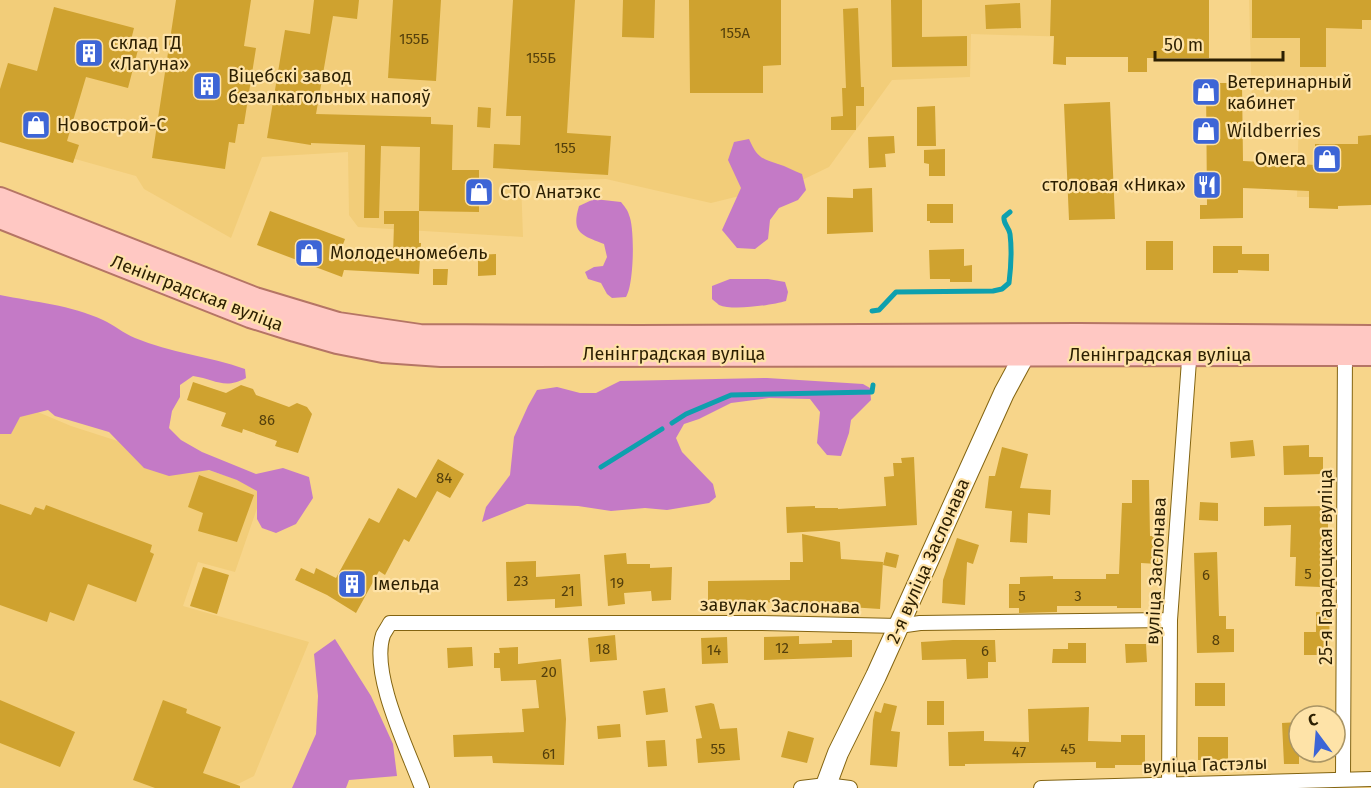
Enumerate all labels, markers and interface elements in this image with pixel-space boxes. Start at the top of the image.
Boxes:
house number: 155А [720,24,750,42]
scale bar [1155,24,1282,62]
house number: 155Б [399,30,429,48]
place label: склад ГД «Лагуна» [110,32,189,75]
text: 50 m [1164,34,1203,56]
building icon: склад ГД «Лагуна» [73,37,105,69]
house number: 155Б [526,49,556,67]
place label: Віцебскі завод безалкагольных напояў [228,65,431,108]
building icon: Віцебскі завод безалкагольных напояў [191,70,223,102]
place label: Ветеринарный кабинет [1227,71,1352,114]
shop icon: Ветеринарный кабинет [1190,76,1222,108]
shop icon: Новострой-С [20,109,52,141]
place label: Новострой-С [57,114,166,136]
shop icon: Wildberries [1190,115,1222,147]
place label: Wildberries [1227,120,1321,142]
house number: 155 [554,139,576,157]
shop icon: Омега [1311,143,1343,175]
place label: Омега [1255,148,1306,170]
restaurant icon: столовая «Ника» [1191,169,1223,201]
place label: столовая «Ника» [1042,174,1186,196]
shop icon: СТО Анатэкс [463,176,495,208]
place label: СТО Анатэкс [500,181,601,203]
shop icon: Молодечномебель [293,237,325,269]
place label: Молодечномебель [330,242,488,264]
street label: Ленінградская вуліца [108,250,286,336]
street label: Ленінградская вуліца [583,343,765,365]
street label: Ленінградская вуліца [1069,344,1251,366]
house number: 86 [259,411,275,429]
house number: 84 [436,469,452,487]
street label: 25-я Гарадоцкая вуліца [1315,469,1337,665]
street label: 2-я вуліца Заслонава [882,475,974,647]
street label: вуліца Заслонава [1141,497,1171,645]
house number: 5 [1304,565,1312,583]
house number: 6 [1202,566,1210,584]
building icon: Імельда [336,568,368,600]
house number: 23 [514,572,528,590]
place label: Імельда [373,573,440,595]
house number: 19 [610,574,624,592]
house number: 21 [561,582,575,600]
house number: 5 [1018,587,1026,605]
house number: 3 [1074,587,1082,605]
street label: завулак Заслонава [700,594,860,618]
house number: 8 [1212,631,1220,649]
house number: 12 [775,639,789,657]
house number: 18 [596,640,610,658]
house number: 14 [707,641,721,659]
house number: 6 [981,642,989,660]
house number: 20 [541,663,557,681]
north arrow [1287,704,1347,764]
text: С [1306,709,1321,730]
house number: 55 [711,740,725,758]
house number: 45 [1060,740,1076,758]
house number: 47 [1012,743,1026,761]
house number: 61 [542,745,556,763]
street label: вуліца Гастэлы [1142,752,1268,778]

